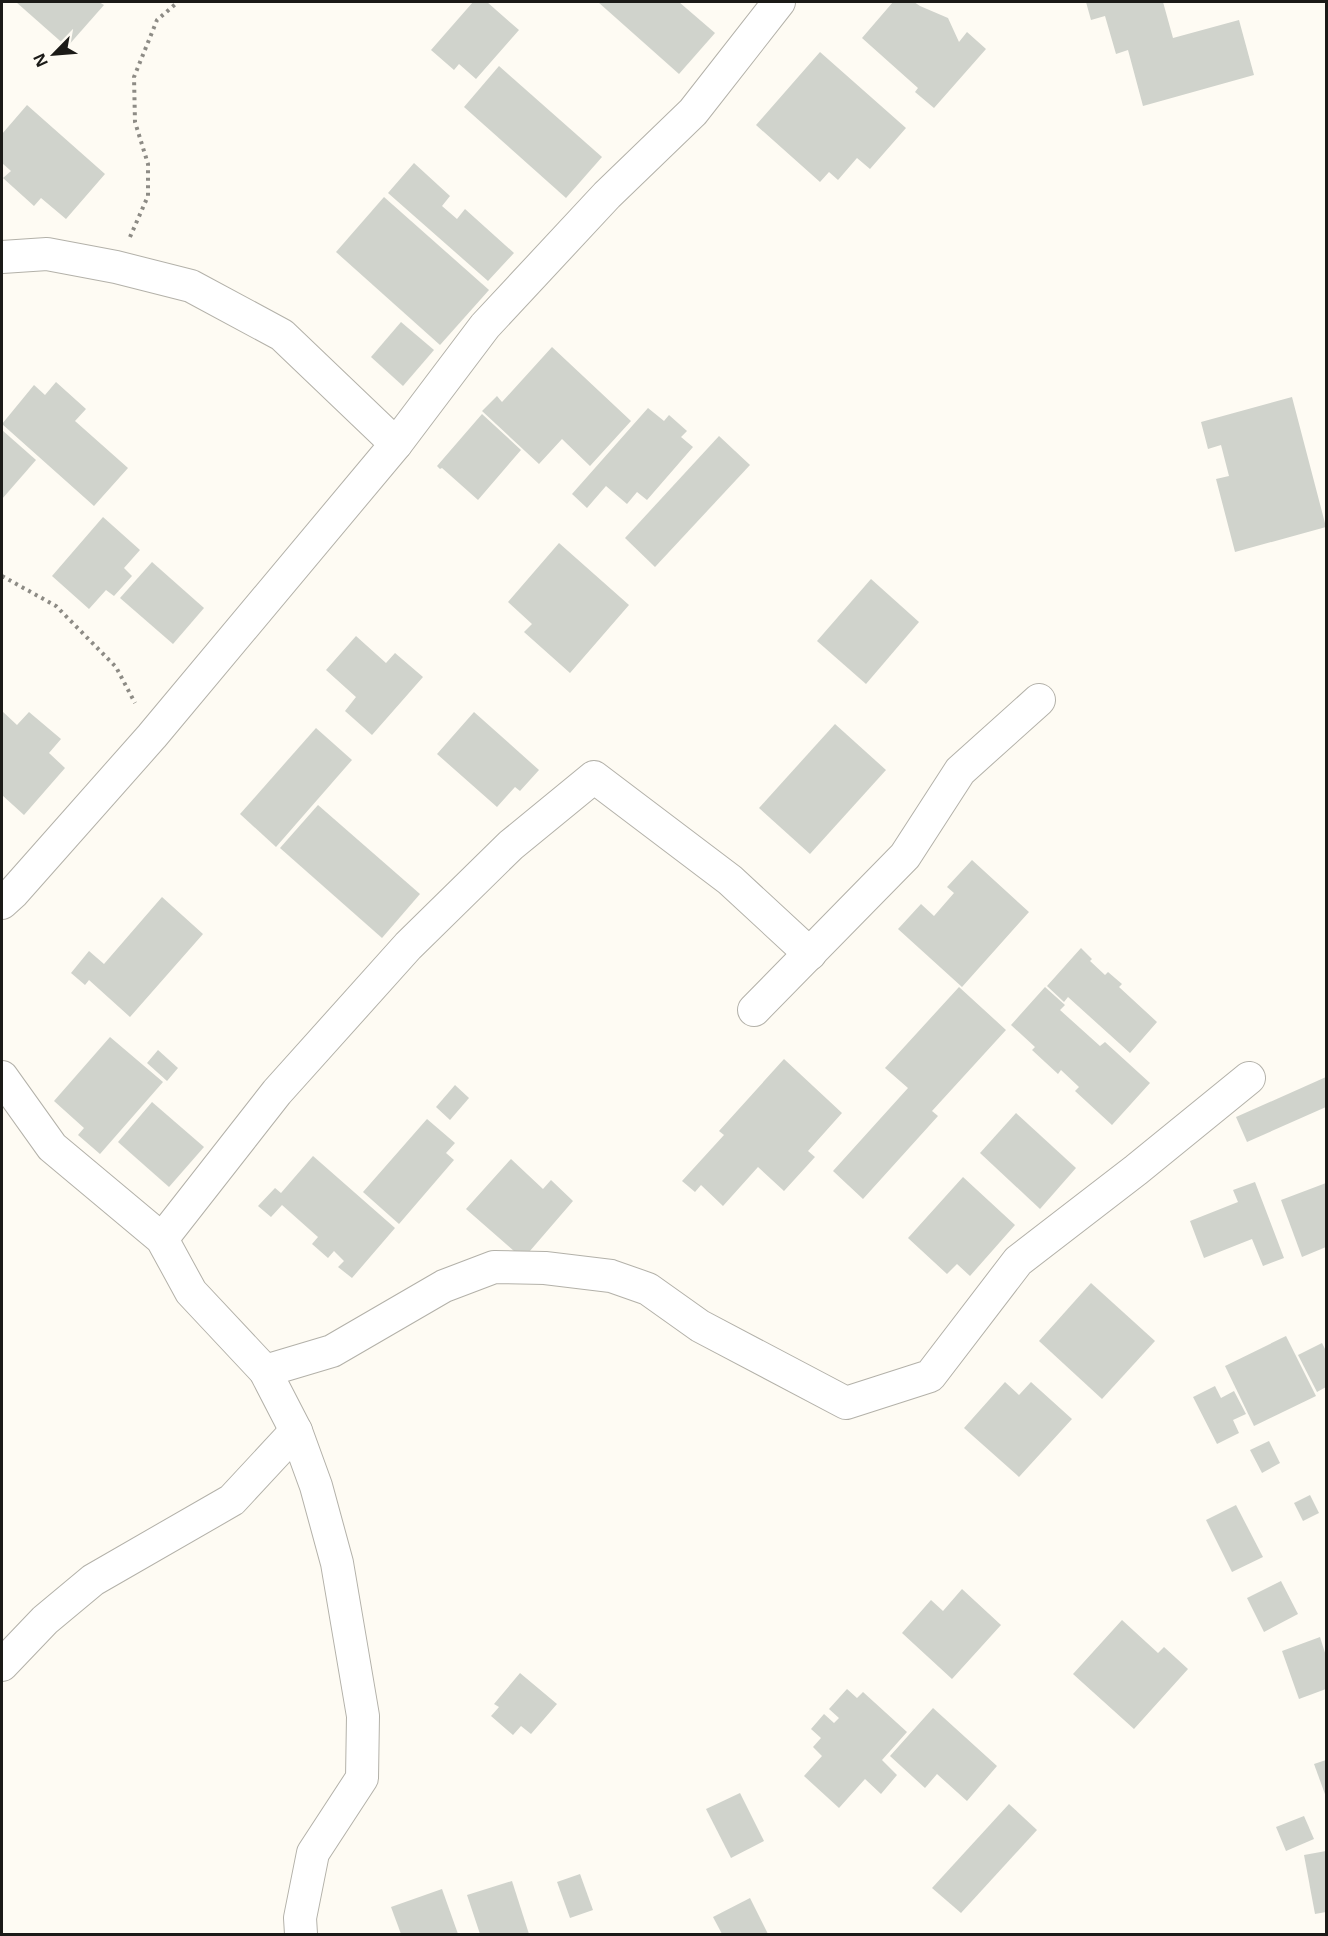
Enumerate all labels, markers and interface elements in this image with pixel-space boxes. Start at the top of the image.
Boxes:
north arrow [24,24,84,84]
text: N [28,50,53,71]

